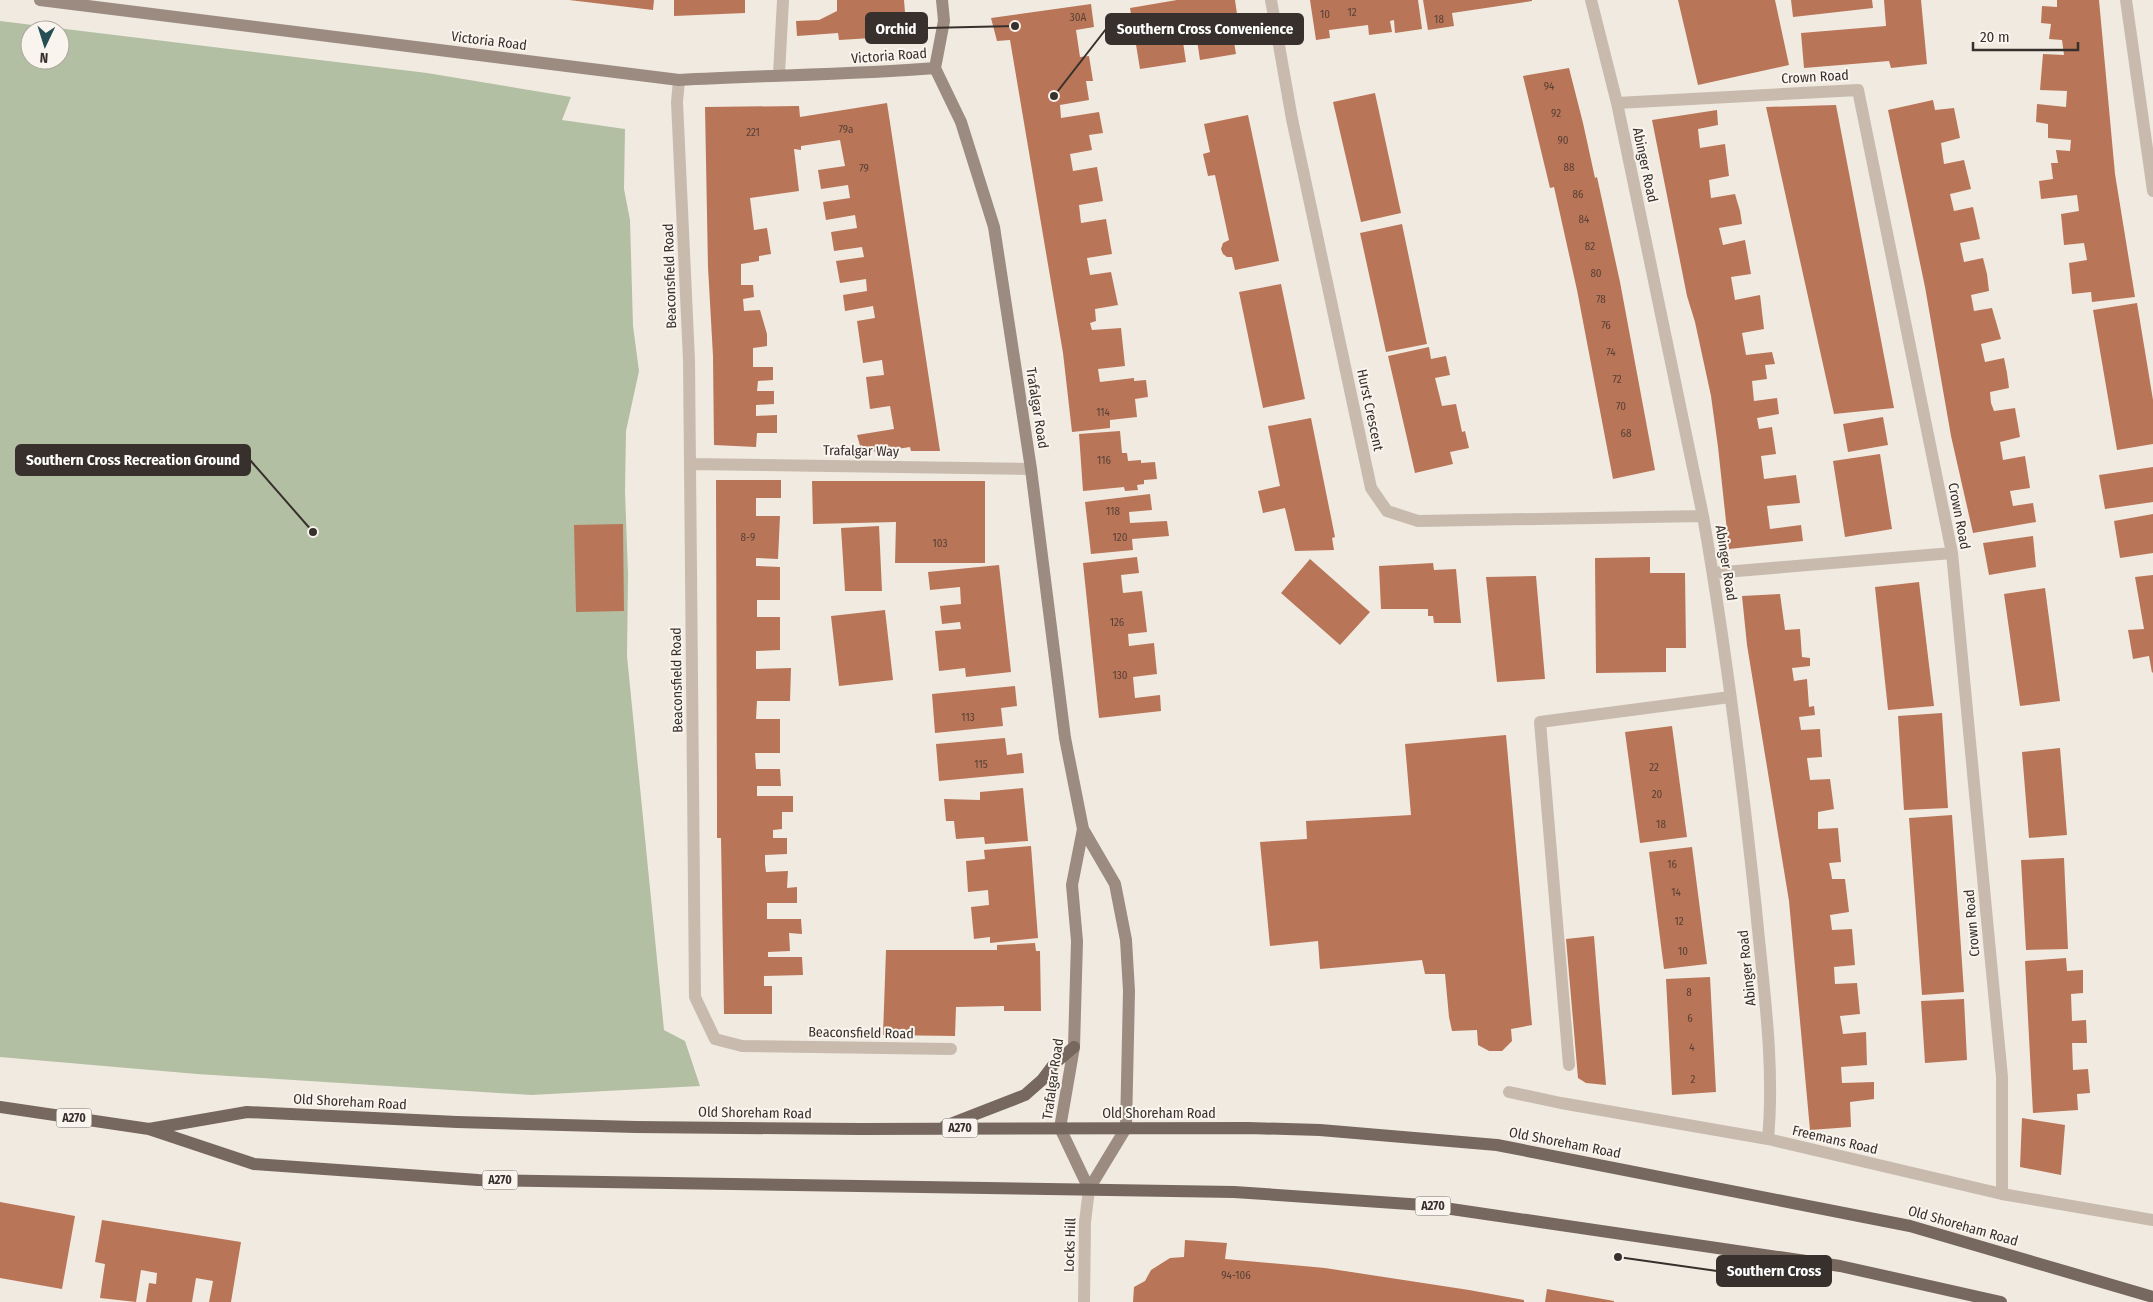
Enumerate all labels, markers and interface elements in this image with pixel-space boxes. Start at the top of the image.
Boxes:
house number: 12 [1347,6,1357,19]
house number: 10 [1320,8,1330,21]
house number: 30A [1070,11,1086,24]
callout: Orchid [866,13,927,43]
house number: 18 [1434,13,1444,26]
callout: Southern Cross Convenience [1106,14,1303,44]
north arrow [20,20,70,70]
text: Orchid [876,20,916,38]
text: Southern Cross Convenience [1117,20,1294,38]
scale bar [1973,20,2078,52]
street label: Victoria Road [450,28,528,54]
text: 20 m [1980,28,2010,46]
street label: Victoria Road [851,45,927,67]
text: N [39,49,49,66]
street label: Crown Road [1781,67,1849,87]
house number: 94 [1544,80,1555,93]
house number: 92 [1551,107,1561,120]
house number: 79a [839,123,853,136]
house number: 221 [746,126,760,139]
street label: Abinger Road [1629,126,1661,204]
house number: 90 [1557,134,1569,147]
house number: 88 [1564,161,1575,174]
house number: 79 [859,162,869,175]
house number: 86 [1573,188,1584,201]
house number: 84 [1579,213,1590,226]
street label: Beaconsfield Road [660,223,680,329]
house number: 82 [1585,240,1595,253]
house number: 80 [1590,267,1602,280]
house number: 78 [1596,293,1606,306]
house number: 76 [1601,319,1611,332]
house number: 74 [1606,346,1616,359]
street label: Trafalgar Road [1022,366,1052,450]
street label: Hurst Crescent [1353,368,1387,453]
house number: 72 [1612,373,1622,386]
house number: 70 [1616,400,1626,413]
house number: 114 [1096,406,1111,419]
house number: 68 [1621,427,1632,440]
street label: Trafalgar Way [823,442,900,460]
callout: Southern Cross Recreation Ground [16,445,250,475]
text: Southern Cross Recreation Ground [26,451,240,469]
house number: 116 [1097,454,1111,467]
street label: Crown Road [1944,481,1974,551]
house number: 118 [1106,505,1120,518]
street label: Abinger Road [1712,524,1740,602]
house number: 8-9 [741,531,755,544]
house number: 120 [1113,531,1128,544]
house number: 103 [933,537,947,550]
house number: 126 [1110,616,1125,629]
street label: Beaconsfield Road [668,627,686,733]
house number: 130 [1113,669,1128,682]
house number: 113 [961,711,975,724]
house number: 115 [974,758,988,771]
house number: 22 [1649,761,1659,774]
house number: 20 [1652,788,1663,801]
house number: 18 [1656,818,1666,831]
house number: 16 [1667,858,1677,871]
house number: 14 [1671,886,1681,899]
street label: Crown Road [1961,889,1983,957]
house number: 12 [1674,915,1684,928]
street label: Abinger Road [1735,929,1759,1007]
house number: 10 [1678,945,1688,958]
house number: 8 [1686,986,1692,999]
house number: 6 [1687,1012,1693,1025]
street label: Beaconsfield Road [808,1024,914,1042]
street label: Trafalgar Road [1039,1037,1067,1121]
house number: 4 [1689,1041,1695,1054]
house number: 2 [1691,1073,1696,1086]
street label: Old Shoreham Road [293,1091,407,1113]
street label: Old Shoreham Road [698,1104,812,1122]
street label: Old Shoreham Road [1102,1105,1216,1122]
road number: A270 [56,1108,92,1128]
road number: A270 [942,1118,978,1138]
street label: Freemans Road [1791,1122,1879,1158]
street label: Old Shoreham Road [1508,1124,1622,1162]
road number: A270 [482,1170,518,1190]
road number: A270 [1416,1196,1450,1216]
street label: Old Shoreham Road [1906,1202,2020,1250]
street label: Locks Hill [1061,1217,1079,1272]
callout: Southern Cross [1717,1256,1831,1286]
text: Southern Cross [1727,1262,1822,1280]
house number: 94-106 [1221,1269,1251,1282]

